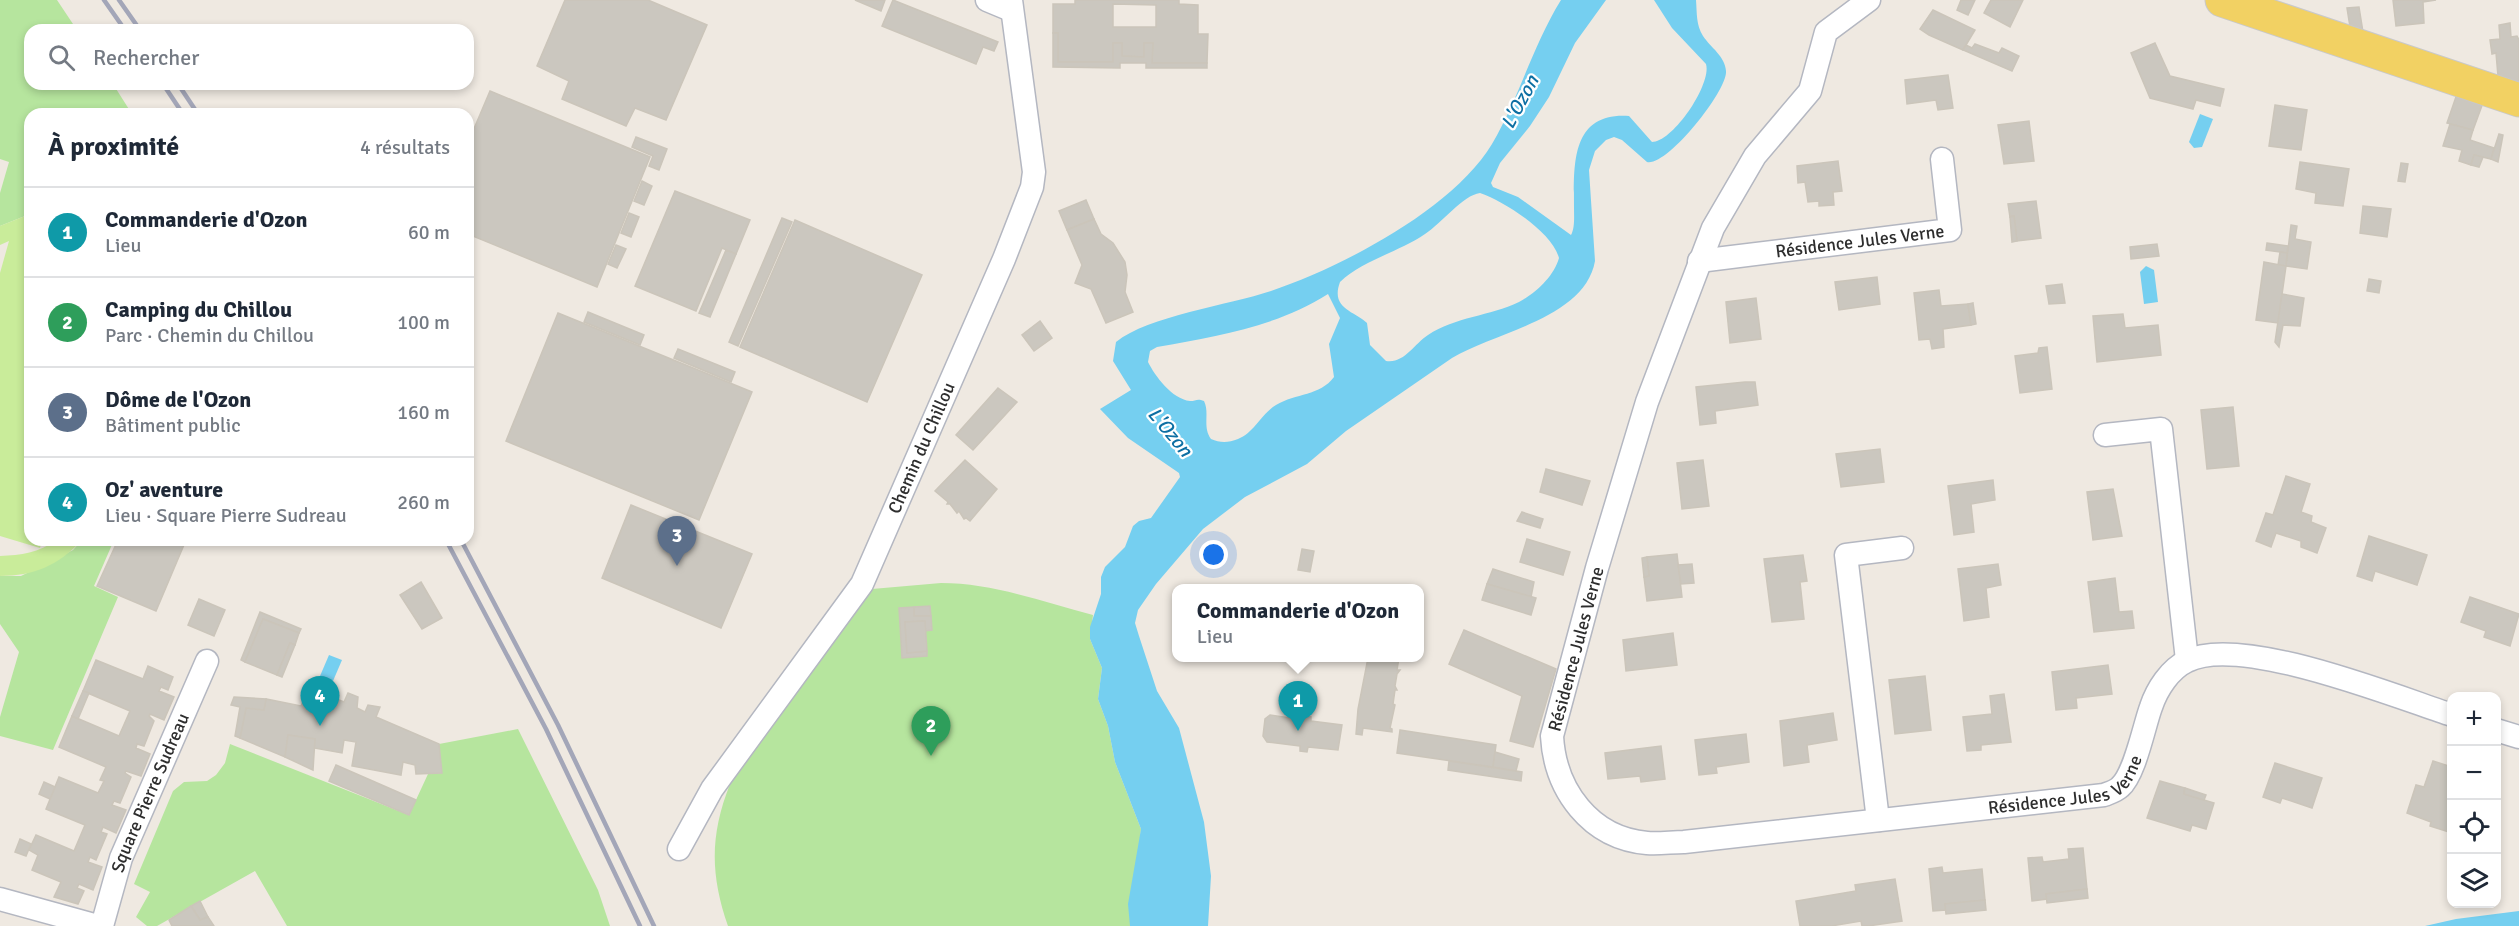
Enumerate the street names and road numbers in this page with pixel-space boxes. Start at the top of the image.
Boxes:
street label: Résidence Jules Verne [1774,220,1945,262]
street label: Chemin du Chillou [883,379,960,517]
street label: Résidence Jules Verne [1543,564,1609,734]
street label: Square Pierre Sudreau [107,710,194,875]
street label: Résidence Jules Verne [1987,752,2147,819]

